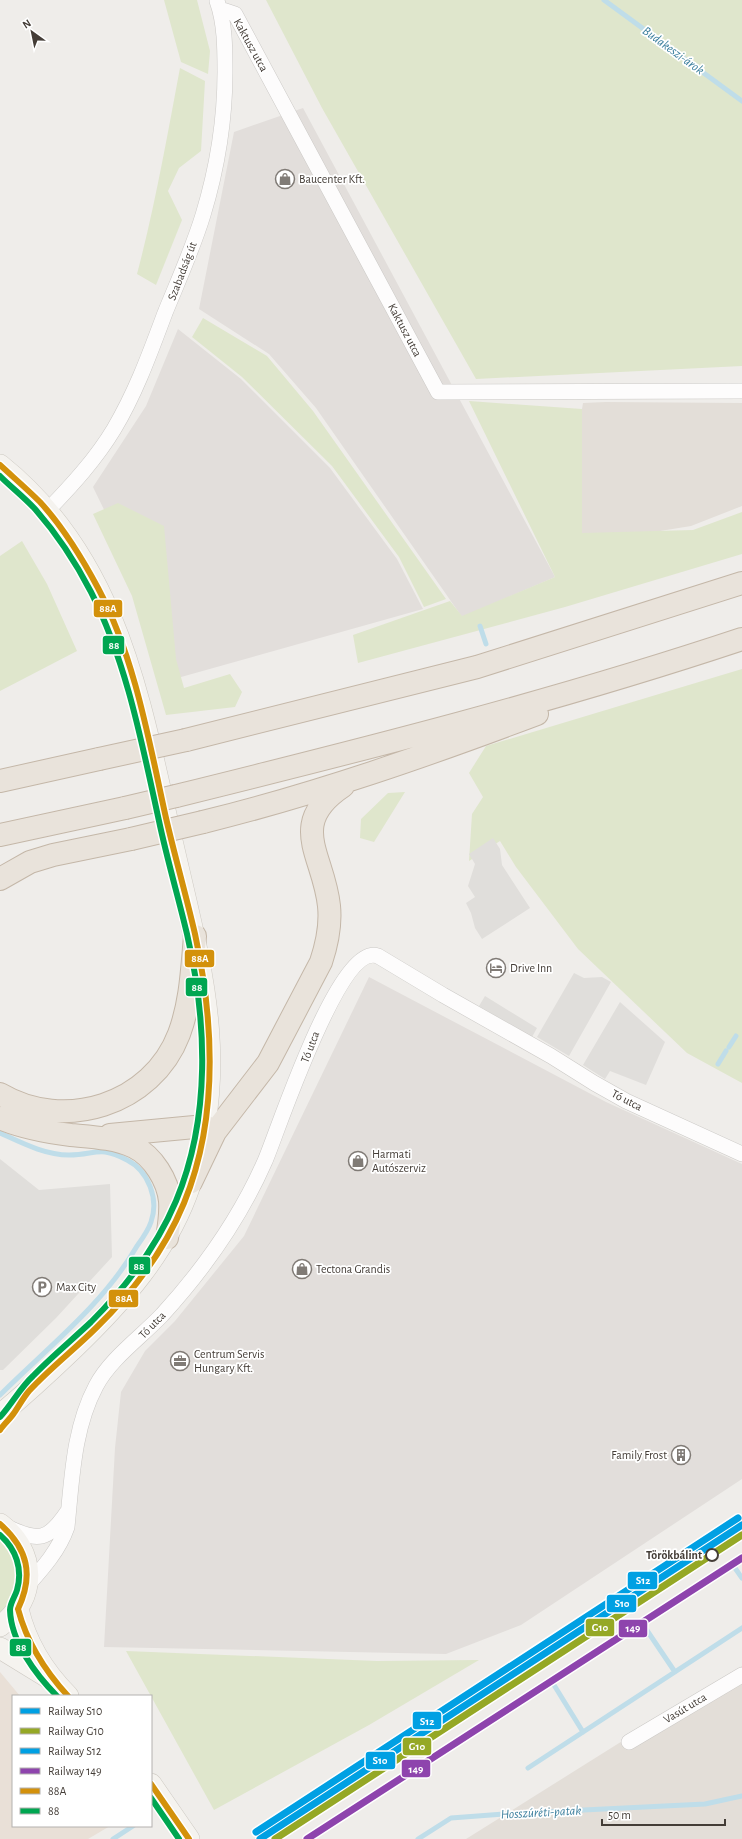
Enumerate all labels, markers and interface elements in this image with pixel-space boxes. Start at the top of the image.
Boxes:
north arrow [12,12,52,52]
street label: Kaktusz utca [232,16,271,74]
text: N [21,17,33,31]
water label: Budakeszi-árok [640,24,706,78]
shop icon: Baucenter Kft. [274,168,296,190]
place label: Baucenter Kft. [299,173,365,185]
street label: Szabadság út [165,240,199,302]
street label: Kaktusz utca [386,301,424,359]
line badge: 88A [93,599,123,618]
text: 88A [99,603,117,614]
line badge: 88 [102,635,125,655]
text: 88 [109,640,119,651]
line badge: 88A [184,949,215,968]
text: 88A [191,953,209,964]
hotel icon: Drive Inn [485,957,507,979]
place label: Drive Inn [510,962,552,974]
line badge: 88 [185,977,208,997]
text: 88 [192,982,202,993]
street label: Tó utca [299,1029,322,1064]
street label: Tó utca [610,1087,645,1113]
place label: Harmati Autószerviz [372,1148,426,1174]
shop icon: Harmati Autószerviz [347,1150,369,1172]
line badge: 88 [128,1256,151,1275]
shop icon: Tectona Grandis [291,1258,313,1280]
text: 88 [134,1261,144,1272]
place label: Tectona Grandis [316,1263,390,1275]
parking icon: Max City [31,1276,53,1298]
place label: Max City [56,1281,96,1294]
line badge: 88A [108,1289,139,1308]
text: 88A [115,1293,133,1304]
street label: Tó utca [136,1309,168,1341]
place label: Centrum Servis Hungary Kft. [194,1348,264,1375]
office icon: Centrum Servis Hungary Kft. [169,1350,191,1372]
building icon: Family Frost [670,1444,692,1466]
place label: Family Frost [611,1449,667,1462]
marker: Törökbálint [705,1548,719,1562]
place label: Törökbálint [646,1549,702,1561]
line badge: S12 [627,1571,658,1590]
text: S12 [636,1575,650,1586]
line badge: S10 [606,1594,637,1613]
text: S10 [614,1598,630,1609]
line badge: G10 [585,1618,615,1637]
line badge: 149 [618,1619,648,1638]
text: G10 [592,1622,608,1633]
text: 149 [626,1623,640,1634]
line badge: 88 [9,1638,32,1657]
text: 88 [16,1642,26,1653]
street label: Vasút utca [661,1690,709,1725]
legend [12,1695,152,1827]
text: Railway S10 [48,1705,102,1718]
line badge: S12 [412,1711,442,1730]
text: S12 [420,1716,434,1727]
text: Railway G10 [48,1725,104,1738]
line badge: G10 [402,1737,432,1756]
text: G10 [409,1741,425,1752]
text: Railway S12 [48,1745,102,1758]
line badge: S10 [365,1751,396,1770]
text: S10 [372,1755,388,1766]
line badge: 149 [401,1759,431,1778]
text: 149 [409,1764,423,1775]
text: Railway 149 [48,1765,102,1778]
text: 88A [48,1785,66,1797]
scale bar [602,1801,725,1827]
water label: Hosszúréti-patak [500,1804,582,1822]
text: 88 [48,1805,60,1817]
text: 50 m [608,1809,631,1821]

